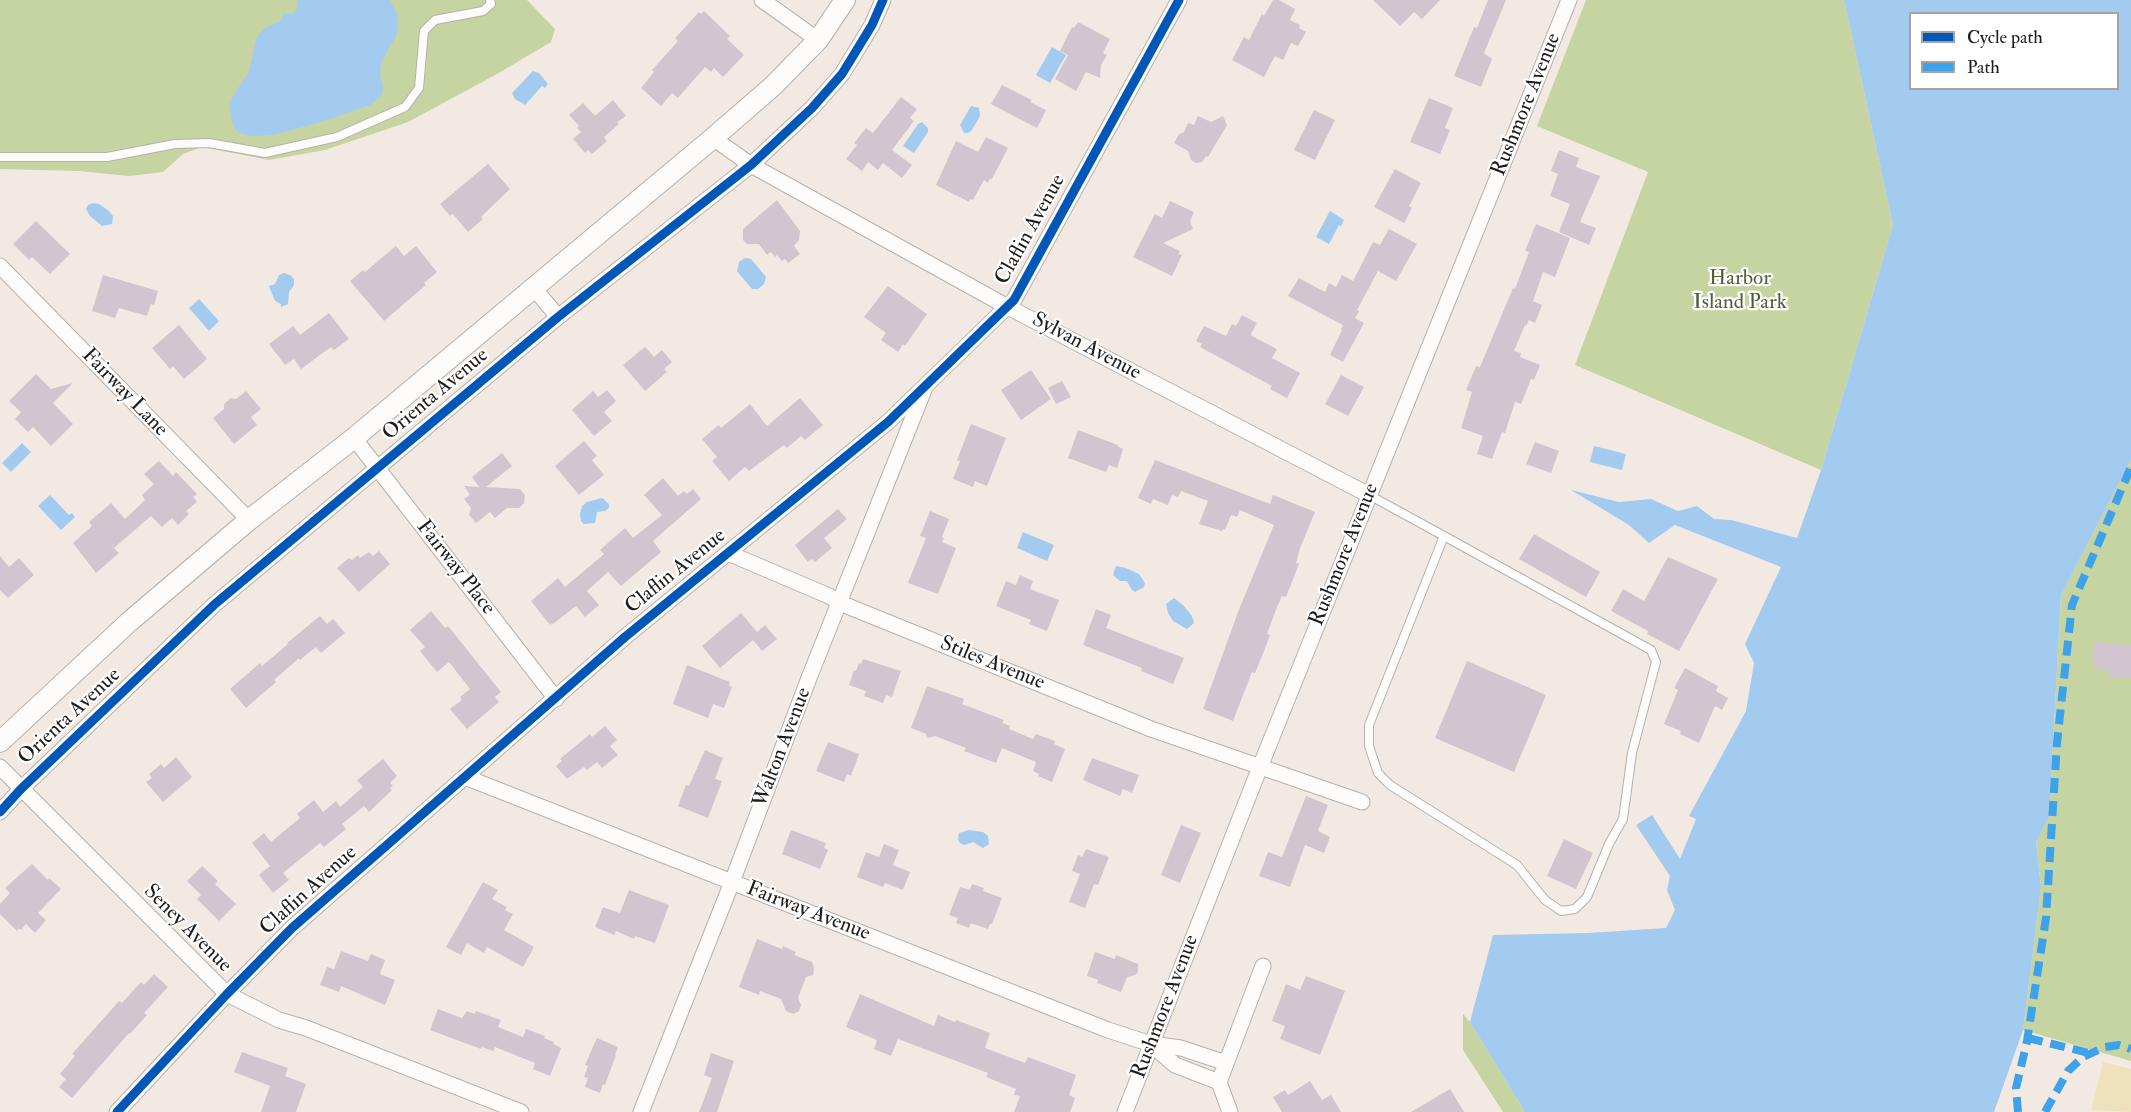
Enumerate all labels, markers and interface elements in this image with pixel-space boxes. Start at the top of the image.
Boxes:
legend [1909,12,2119,90]
text: Cycle path [1967,26,2043,49]
street label: Rushmore Avenue [1487,30,1567,180]
text: Path [1967,56,2000,79]
street label: Claflin Avenue [990,171,1072,289]
park label: Harbor Island Park [1693,266,1787,316]
street label: Sylvan Avenue [1027,308,1145,386]
street label: Orienta Avenue [378,343,494,447]
street label: Fairway Lane [76,344,172,442]
street label: Rushmore Avenue [1305,480,1385,630]
street label: Fairway Place [410,516,500,620]
street label: Claflin Avenue [621,524,731,620]
street label: Stiles Avenue [936,632,1048,696]
street label: Orienta Avenue [14,663,126,771]
street label: Walton Avenue [749,685,817,811]
street label: Claflin Avenue [255,841,363,941]
street label: Fairway Avenue [743,877,873,947]
street label: Seney Avenue [138,880,236,978]
street label: Rushmore Avenue [1127,932,1205,1082]

